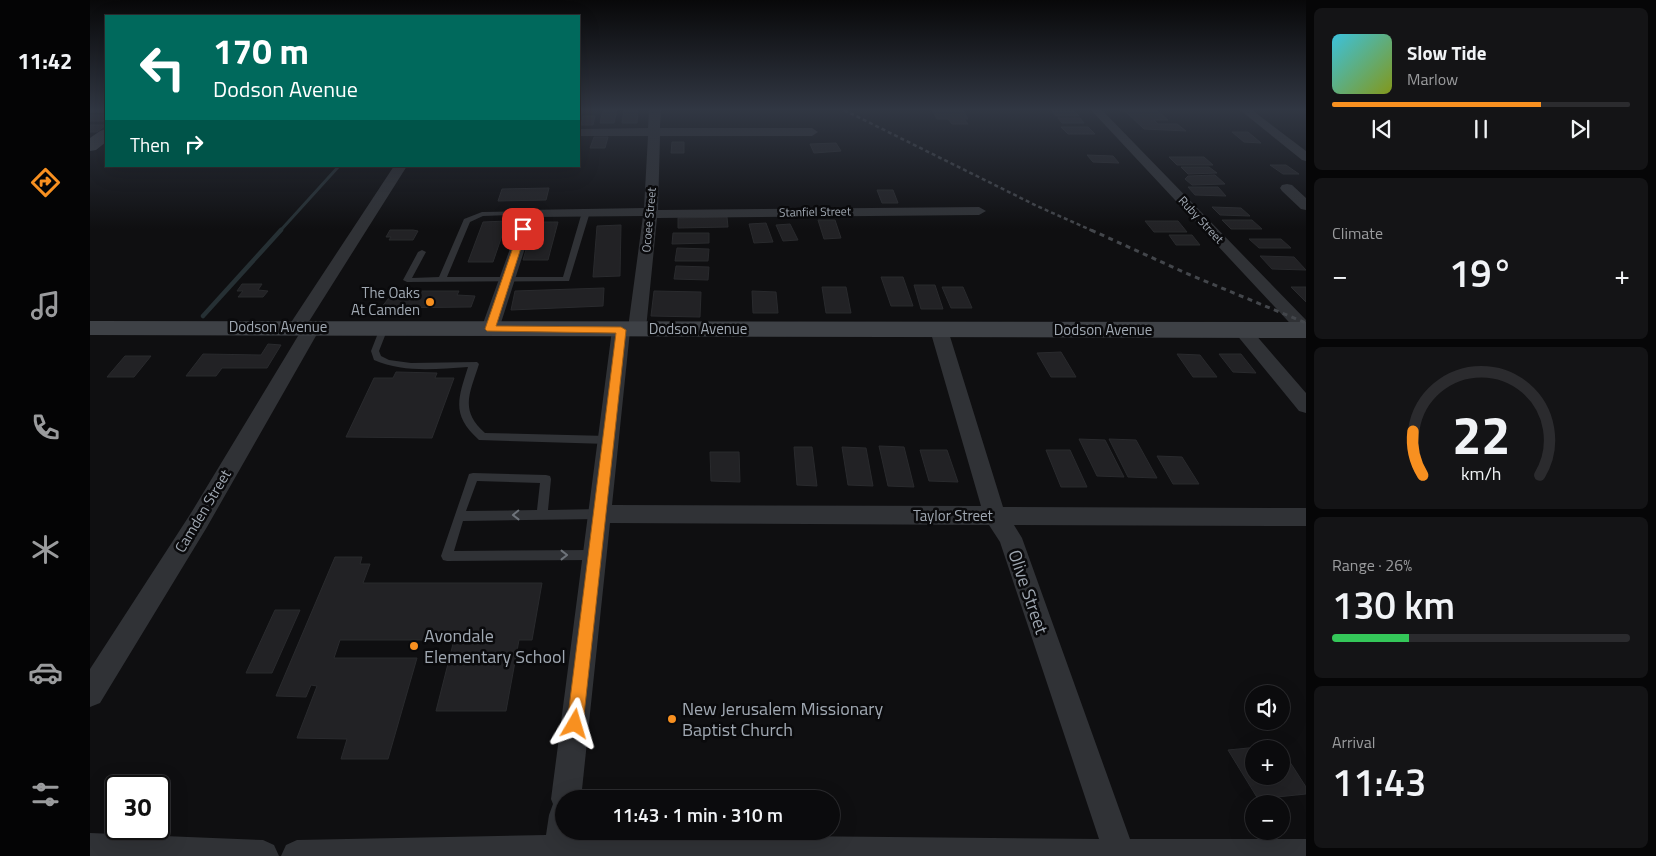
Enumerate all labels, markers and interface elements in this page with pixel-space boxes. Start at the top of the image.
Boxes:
text: 170 m [213,24,309,78]
icon: left [130,35,195,100]
text: Slow Tide [1407,38,1486,67]
text: 11:42 [18,44,72,78]
text: Marlow [1407,67,1458,91]
text: Dodson Avenue [213,72,358,106]
icon: previous [1368,115,1396,143]
icon: pause [1467,115,1495,143]
icon: next [1566,115,1594,143]
text: Then [130,130,170,159]
icon: right [180,130,208,158]
icon: directions [28,165,63,200]
street label: Ocoee Street [636,186,661,253]
street label: Ruby Street [1174,191,1229,248]
street label: Stanfiel Street [779,201,852,222]
pin [502,208,544,250]
icon: arrive [509,215,537,243]
text: Climate [1332,221,1383,245]
text: 19° [1449,244,1513,302]
text: − [1332,253,1348,296]
text: + [1614,253,1630,296]
place label: The Oaks At Camden [351,281,420,321]
icon: music [28,288,63,323]
marker: The Oaks At Camden [424,296,436,308]
street label: Dodson Avenue [229,315,327,338]
street label: Dodson Avenue [649,317,747,340]
street label: Dodson Avenue [1054,318,1152,341]
text: 22 [1452,395,1510,474]
icon: phone [28,410,63,445]
text: km/h [1461,460,1501,487]
street label: Camden Street [169,464,237,557]
street label: Taylor Street [913,504,994,527]
one-way arrow [512,510,520,520]
icon: climate [28,532,63,567]
street label: Olive Street [1001,546,1056,638]
one-way arrow [560,550,568,560]
text: Range · 26% [1332,553,1412,577]
text: 130 km [1332,576,1455,634]
place label: Avondale Elementary School [424,622,566,670]
marker: Avondale Elementary School [408,640,420,652]
icon: car [28,655,63,690]
map controls [1245,685,1290,840]
button: sound [1245,685,1290,730]
place label: New Jerusalem Missionary Baptist Church [682,695,884,743]
position arrow [548,697,600,749]
marker: New Jerusalem Missionary Baptist Church [666,713,678,725]
text: Arrival [1332,730,1375,754]
button: + [1245,740,1290,785]
text: 11:43 [1332,753,1426,811]
speed limit sign: 30 [105,775,170,840]
icon: filters [28,777,63,812]
button: − [1245,795,1290,840]
text: 11:43 · 1 min · 310 m [612,800,783,829]

